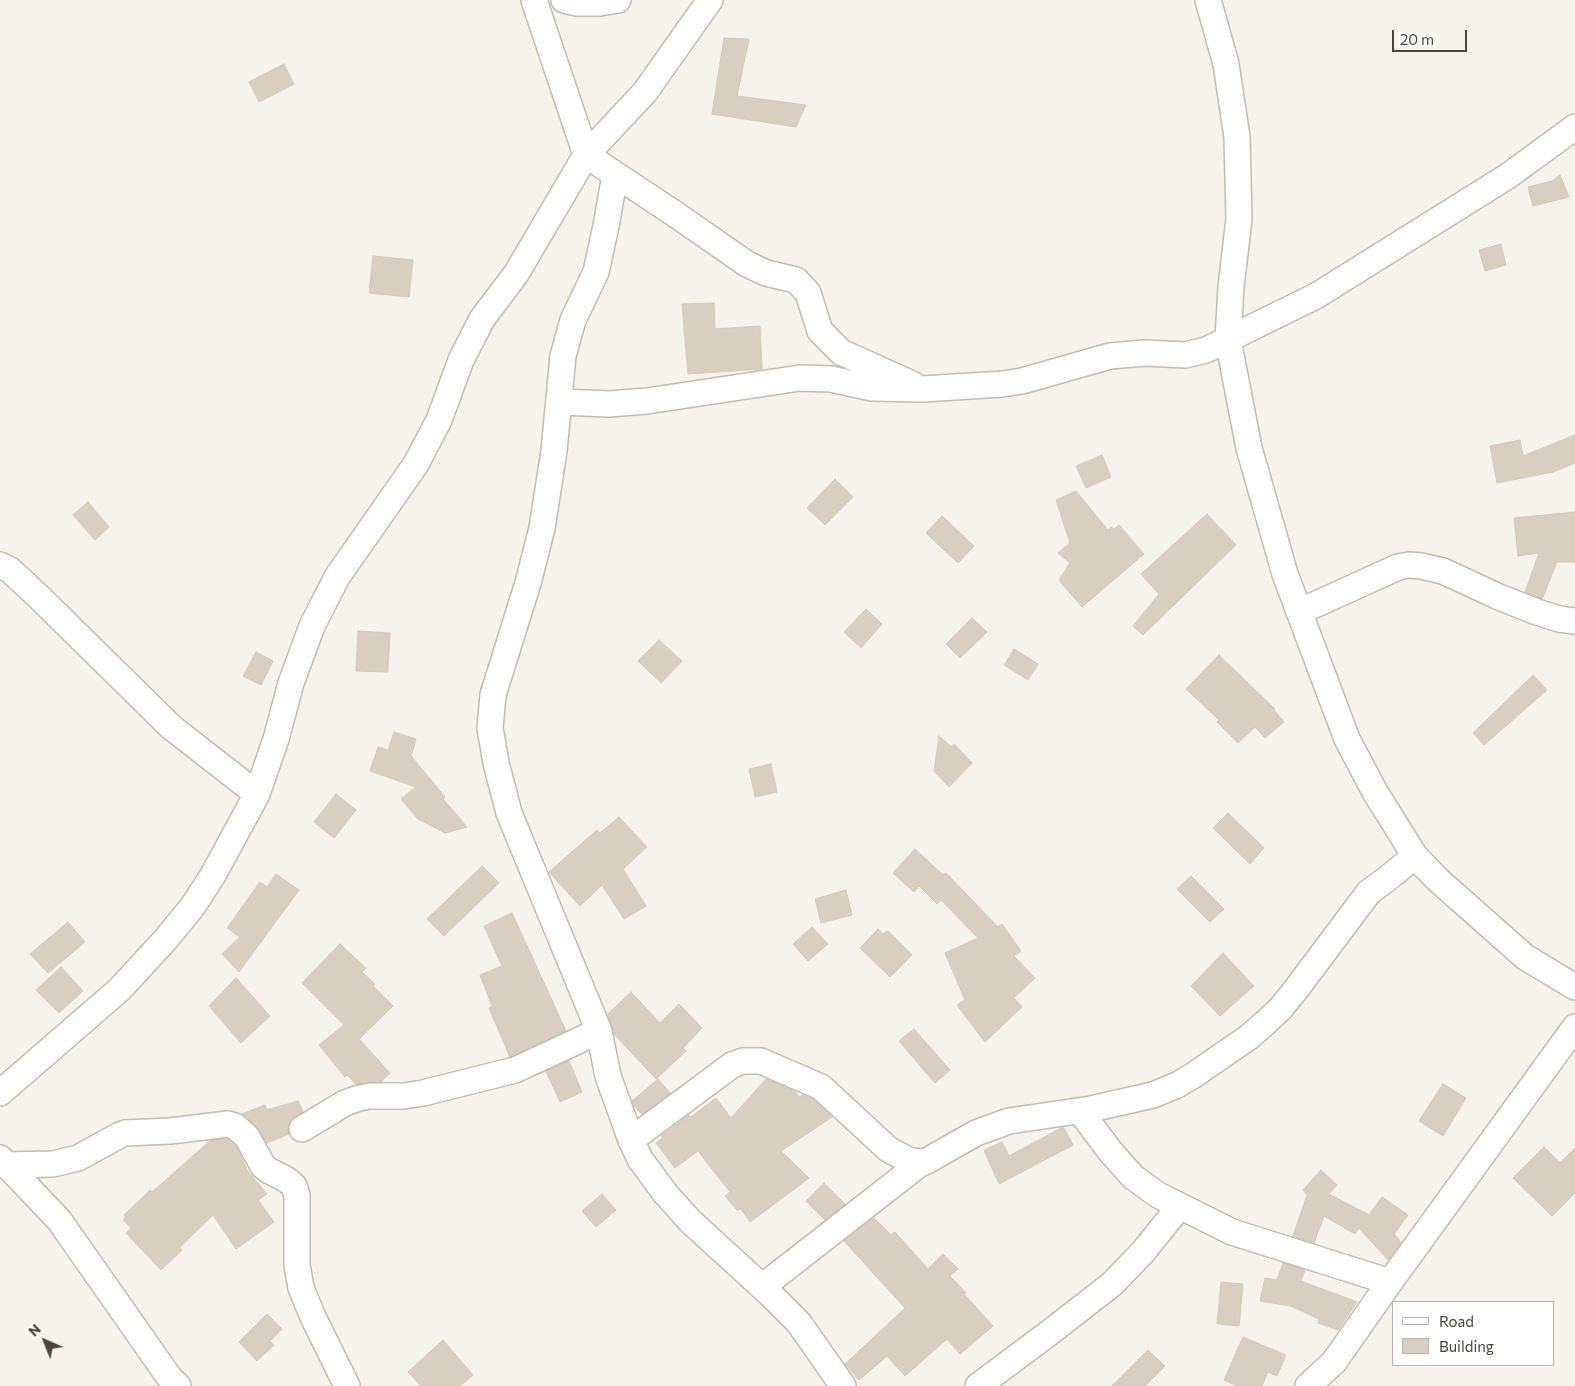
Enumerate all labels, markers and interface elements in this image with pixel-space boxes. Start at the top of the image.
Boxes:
scale bar [1395,20,1470,52]
text: 20 m [1400,30,1434,48]
legend [1392,1301,1555,1366]
text: Road [1439,1312,1474,1330]
north arrow [20,1316,70,1366]
text: N [25,1320,44,1340]
text: Building [1439,1337,1494,1355]

